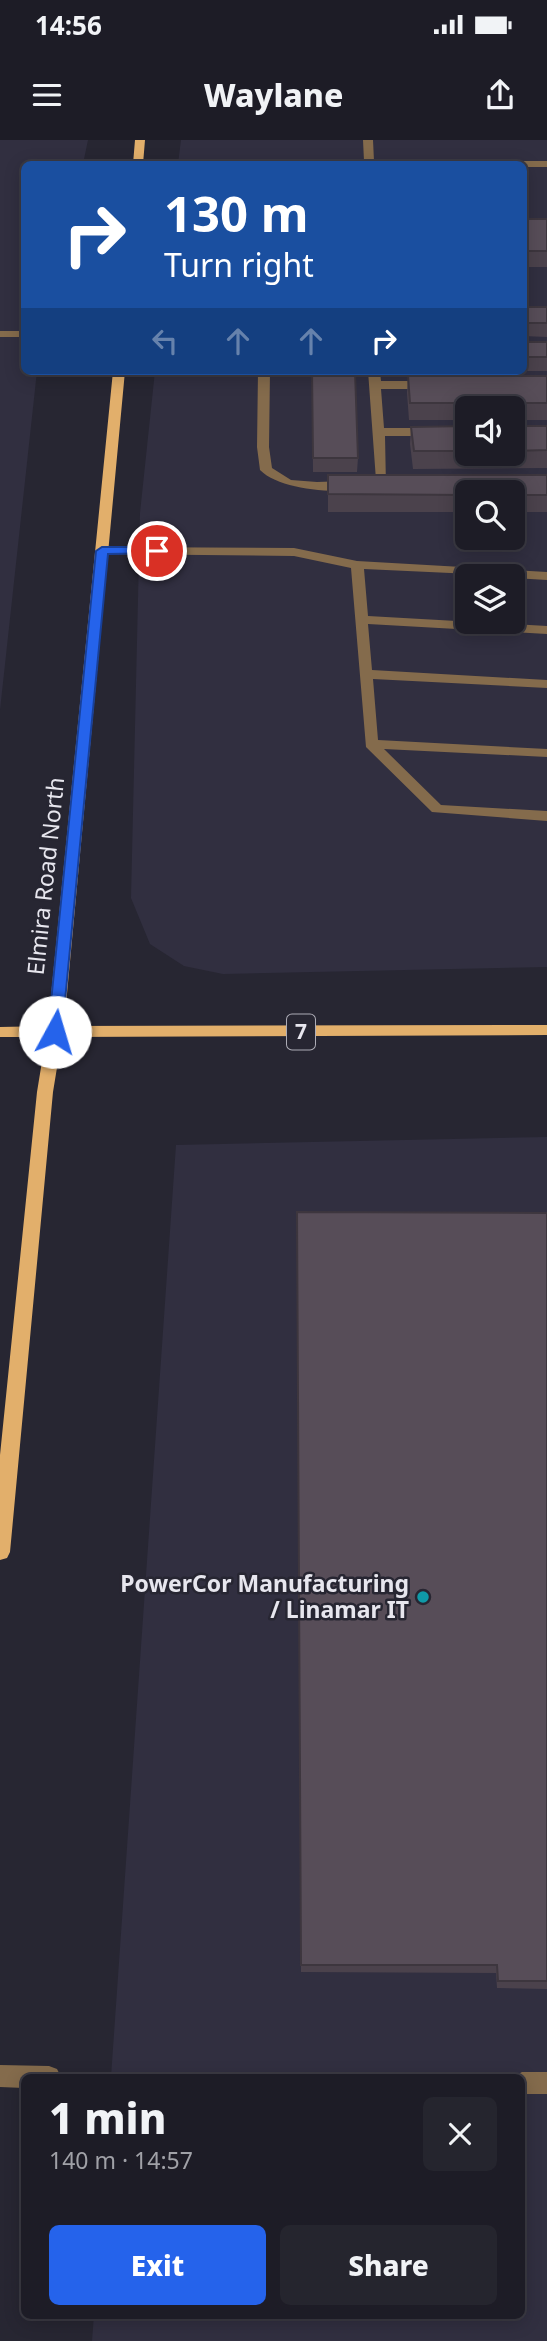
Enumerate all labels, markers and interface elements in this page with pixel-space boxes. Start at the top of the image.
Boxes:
text: 14:56 [35,7,102,43]
text: Waylane [204,73,343,116]
icon: menu [28,76,66,114]
icon: share [481,76,519,114]
text: 130 m [164,180,309,246]
icon: right [49,189,140,280]
text: Turn right [164,243,314,286]
icon: left [146,322,184,360]
icon: ahead [219,322,257,360]
icon: ahead [292,322,330,360]
icon: right [365,322,403,360]
map controls [455,396,525,634]
button: sound [455,396,525,466]
button: search [455,480,525,550]
pin [127,521,187,581]
icon: arrive [138,532,176,570]
button: layers [455,564,525,634]
street label: Elmira Road North [19,775,71,976]
position arrow [18,995,92,1069]
road number: 7 [287,1014,315,1050]
place label: PowerCor Manufacturing / Linamar IT [120,1567,409,1625]
marker: PowerCor Manufacturing / Linamar IT [415,1589,431,1605]
text: 1 min [49,2089,166,2146]
button: close [423,2097,497,2171]
text: 140 m · 14:57 [49,2144,193,2176]
button: Exit [49,2225,266,2305]
button: Share [280,2225,497,2305]

